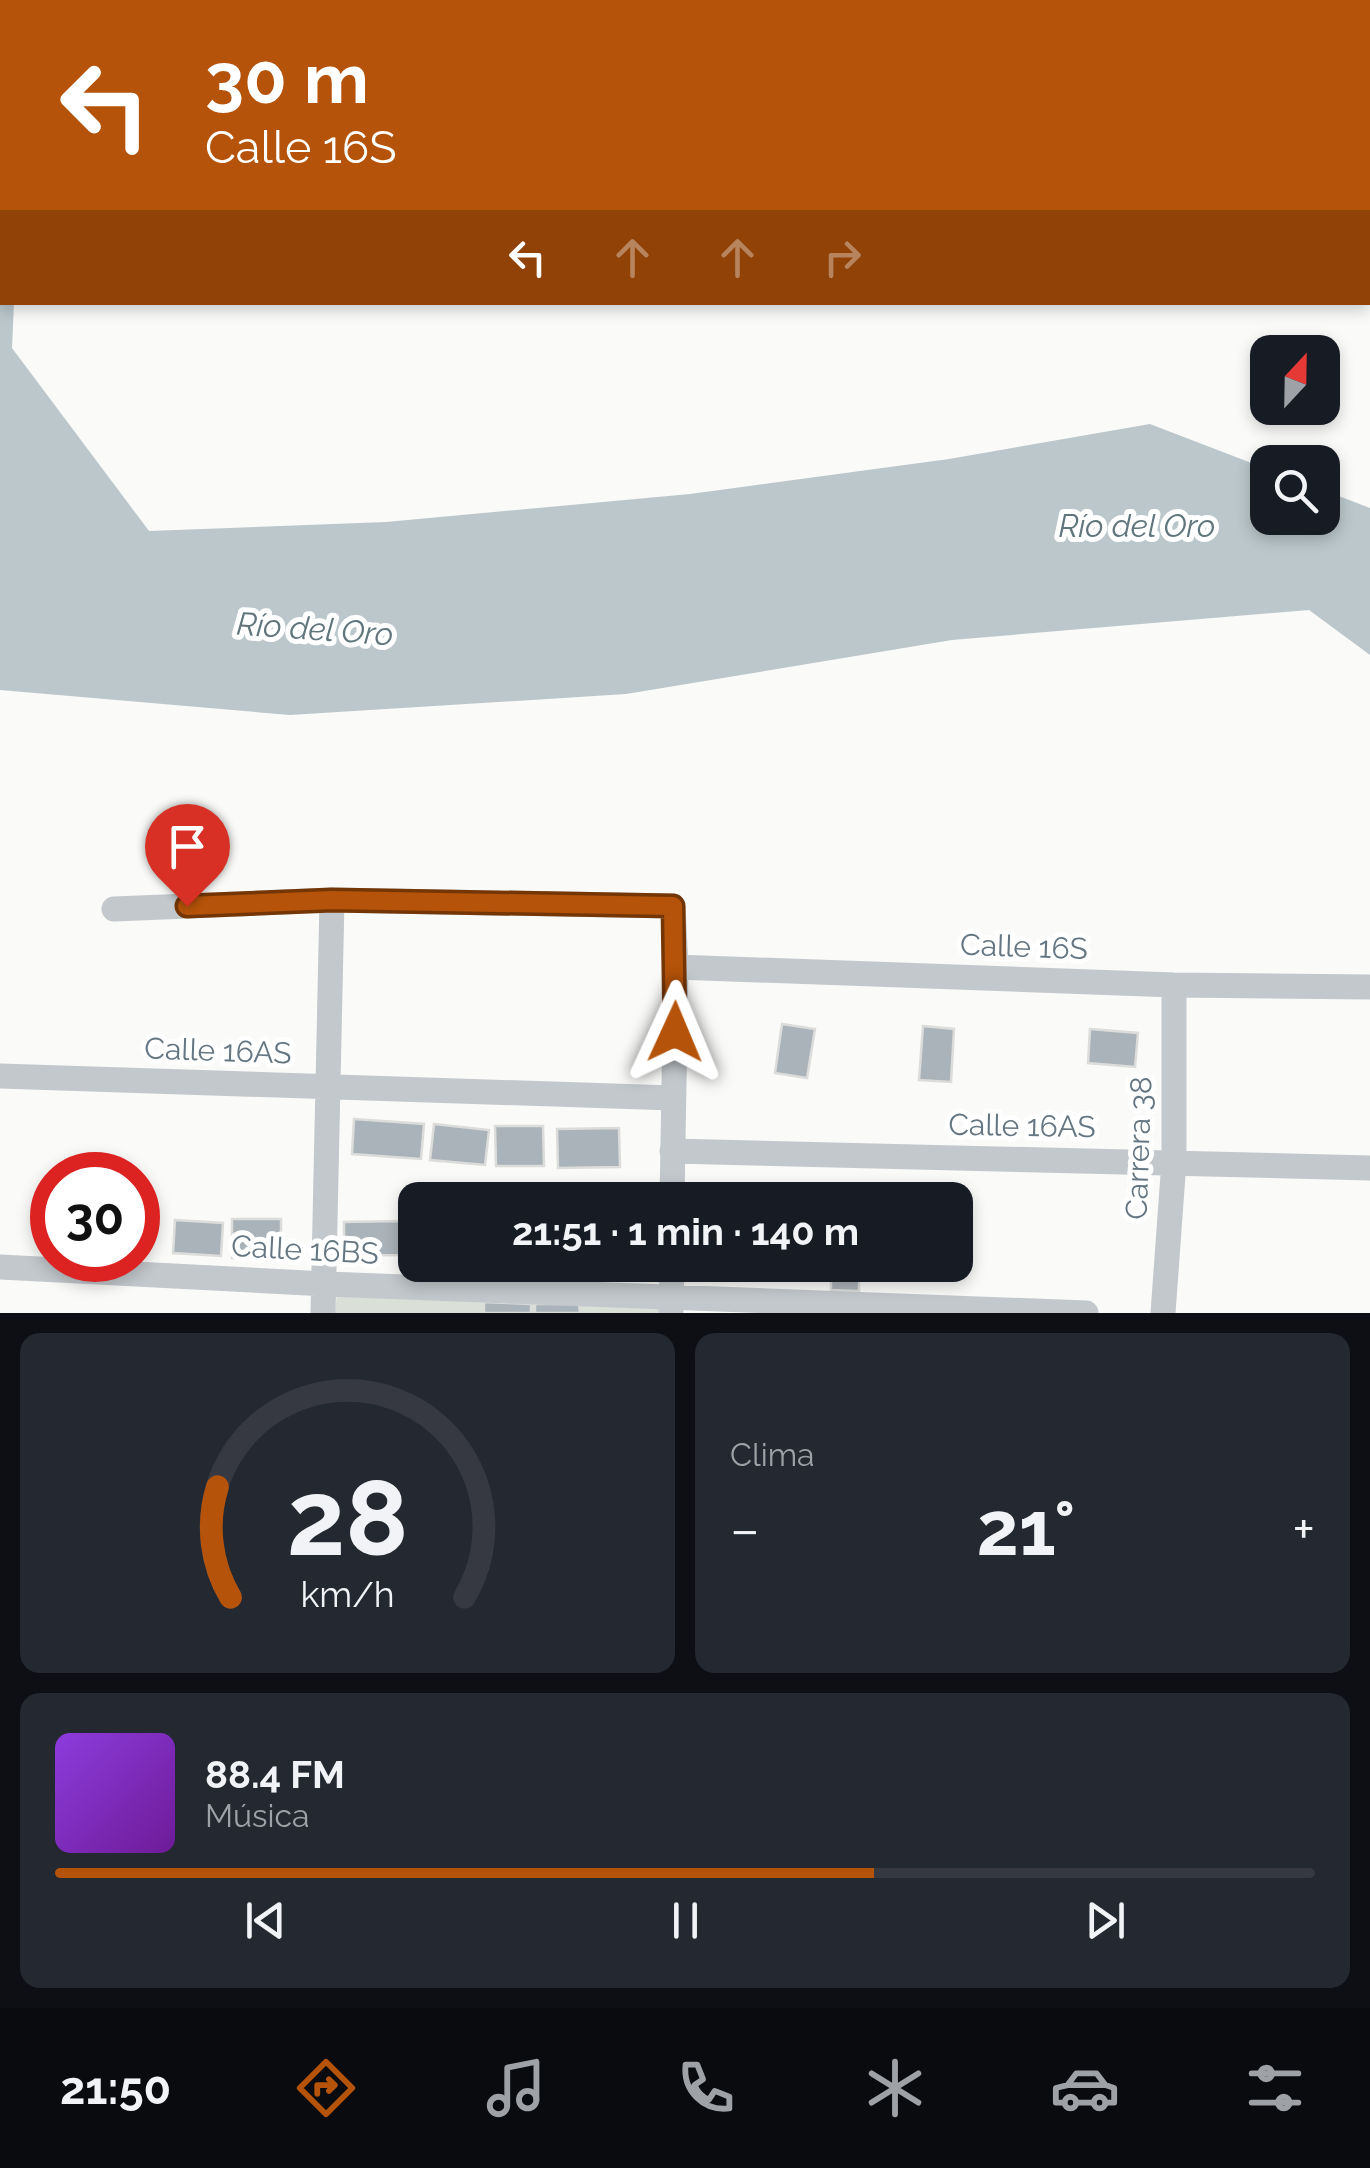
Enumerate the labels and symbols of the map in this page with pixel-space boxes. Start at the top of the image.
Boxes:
north arrow [1250,335,1340,425]
water label: Río del Oro [1059,507,1215,544]
water label: Río del Oro [236,605,395,652]
pin [145,804,230,907]
street label: Calle 16S [960,927,1088,966]
position arrow [623,980,727,1084]
street label: Calle 16AS [144,1030,292,1071]
street label: Carrera 38 [1119,1076,1158,1220]
street label: Calle 16AS [948,1107,1096,1144]
speed limit sign: 30 [30,1152,160,1282]
street label: Calle 16BS [230,1228,380,1271]

